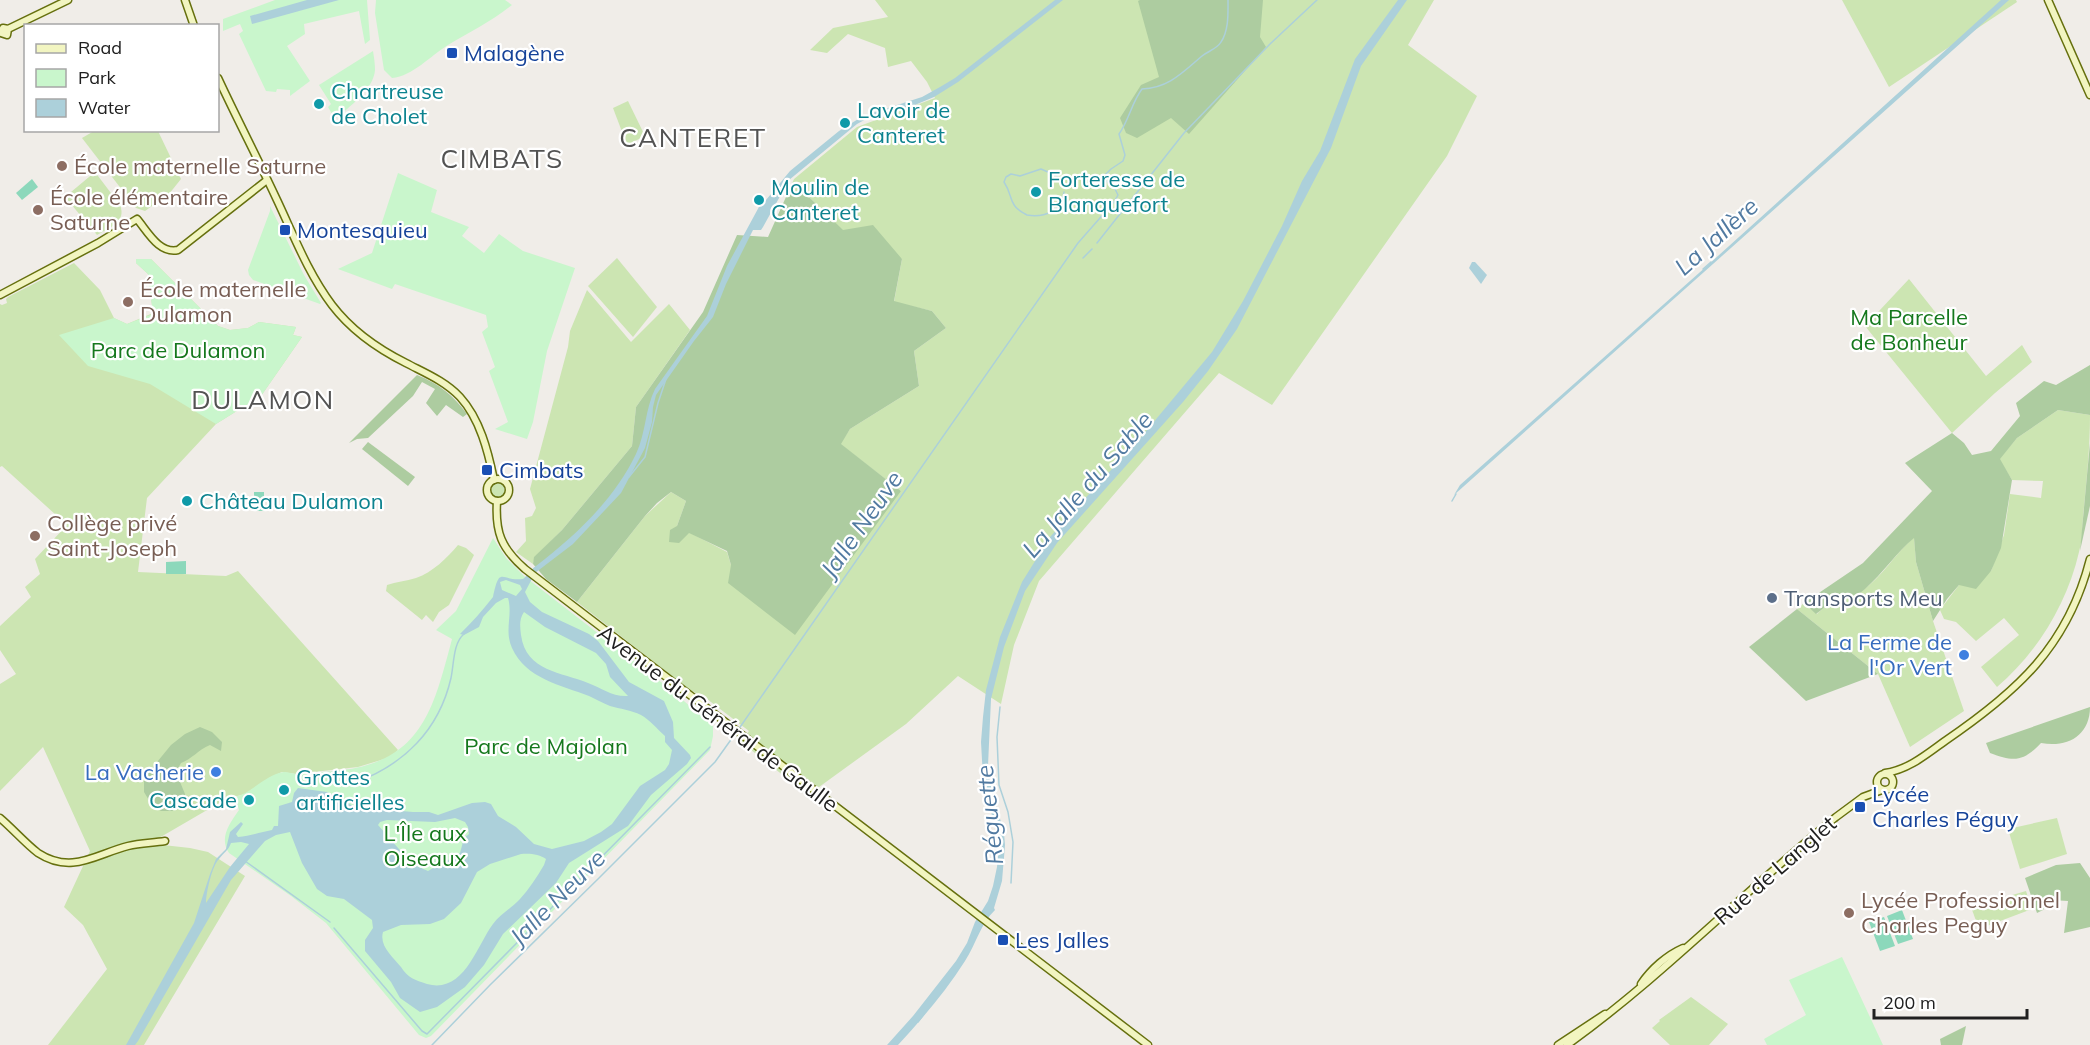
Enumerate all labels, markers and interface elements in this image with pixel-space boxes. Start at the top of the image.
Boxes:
legend [24,24,219,132]
text: Road [78,36,122,59]
place label: Malagène [464,39,565,67]
marker: Malagène [445,46,459,60]
text: Park [78,66,117,89]
place label: Chartreuse de Cholet [331,77,444,130]
text: Water [78,96,131,119]
place label: Lavoir de Canteret [857,96,950,149]
marker: Chartreuse de Cholet [312,97,326,111]
marker: Lavoir de Canteret [838,116,852,130]
district label: CANTERET [619,121,767,154]
district label: CIMBATS [440,142,564,175]
place label: École maternelle Saturne [74,152,326,180]
marker: École maternelle Saturne [55,159,69,173]
place label: Forteresse de Blanquefort [1048,165,1185,218]
place label: Moulin de Canteret [771,173,869,226]
place label: École élémentaire Saturne [50,183,228,236]
marker: Forteresse de Blanquefort [1029,185,1043,199]
water label: La Jallère [1668,191,1764,281]
marker: Moulin de Canteret [752,193,766,207]
marker: École élémentaire Saturne [31,203,45,217]
place label: Montesquieu [297,216,428,244]
marker: Montesquieu [278,223,292,237]
place label: École maternelle Dulamon [140,275,306,328]
marker: École maternelle Dulamon [121,295,135,309]
park label: Ma Parcelle de Bonheur [1850,303,1968,356]
park label: Parc de Dulamon [91,336,265,364]
district label: DULAMON [191,383,335,416]
water label: La Jalle du Sable [1015,405,1159,563]
place label: Cimbats [499,456,584,484]
marker: Cimbats [480,463,494,477]
water label: Jalle Neuve [812,465,909,585]
place label: Château Dulamon [199,487,384,515]
marker: Château Dulamon [180,494,194,508]
place label: Collège privé Saint-Joseph [47,509,177,562]
marker: Collège privé Saint-Joseph [28,529,42,543]
place label: Transports Meu [1784,584,1943,612]
marker: Transports Meu [1765,591,1779,605]
street label: Avenue du Général de Gaulle [592,618,844,818]
place label: La Ferme de l'Or Vert [1827,628,1952,681]
marker: La Ferme de l'Or Vert [1957,648,1971,662]
park label: Parc de Majolan [464,732,628,760]
place label: La Vacherie [85,758,204,786]
place label: Grottes artificielles [296,763,405,816]
water label: Réguette [969,764,1009,866]
marker: La Vacherie [209,765,223,779]
place label: Lycée Charles Péguy [1872,780,2019,833]
marker: Grottes artificielles [277,783,291,797]
place label: Cascade [149,786,237,814]
marker: Cascade [242,793,256,807]
marker: Lycée Charles Péguy [1853,800,1867,814]
street label: Rue de Langlet [1708,809,1842,931]
park label: L'Île aux Oiseaux [383,819,467,872]
water label: Jalle Neuve [501,843,611,953]
place label: Lycée Professionnel Charles Peguy [1861,886,2060,939]
marker: Lycée Professionnel Charles Peguy [1842,906,1856,920]
place label: Les Jalles [1015,926,1109,954]
marker: Les Jalles [996,933,1010,947]
scale bar [1874,982,2027,1020]
text: 200 m [1883,991,1936,1014]

